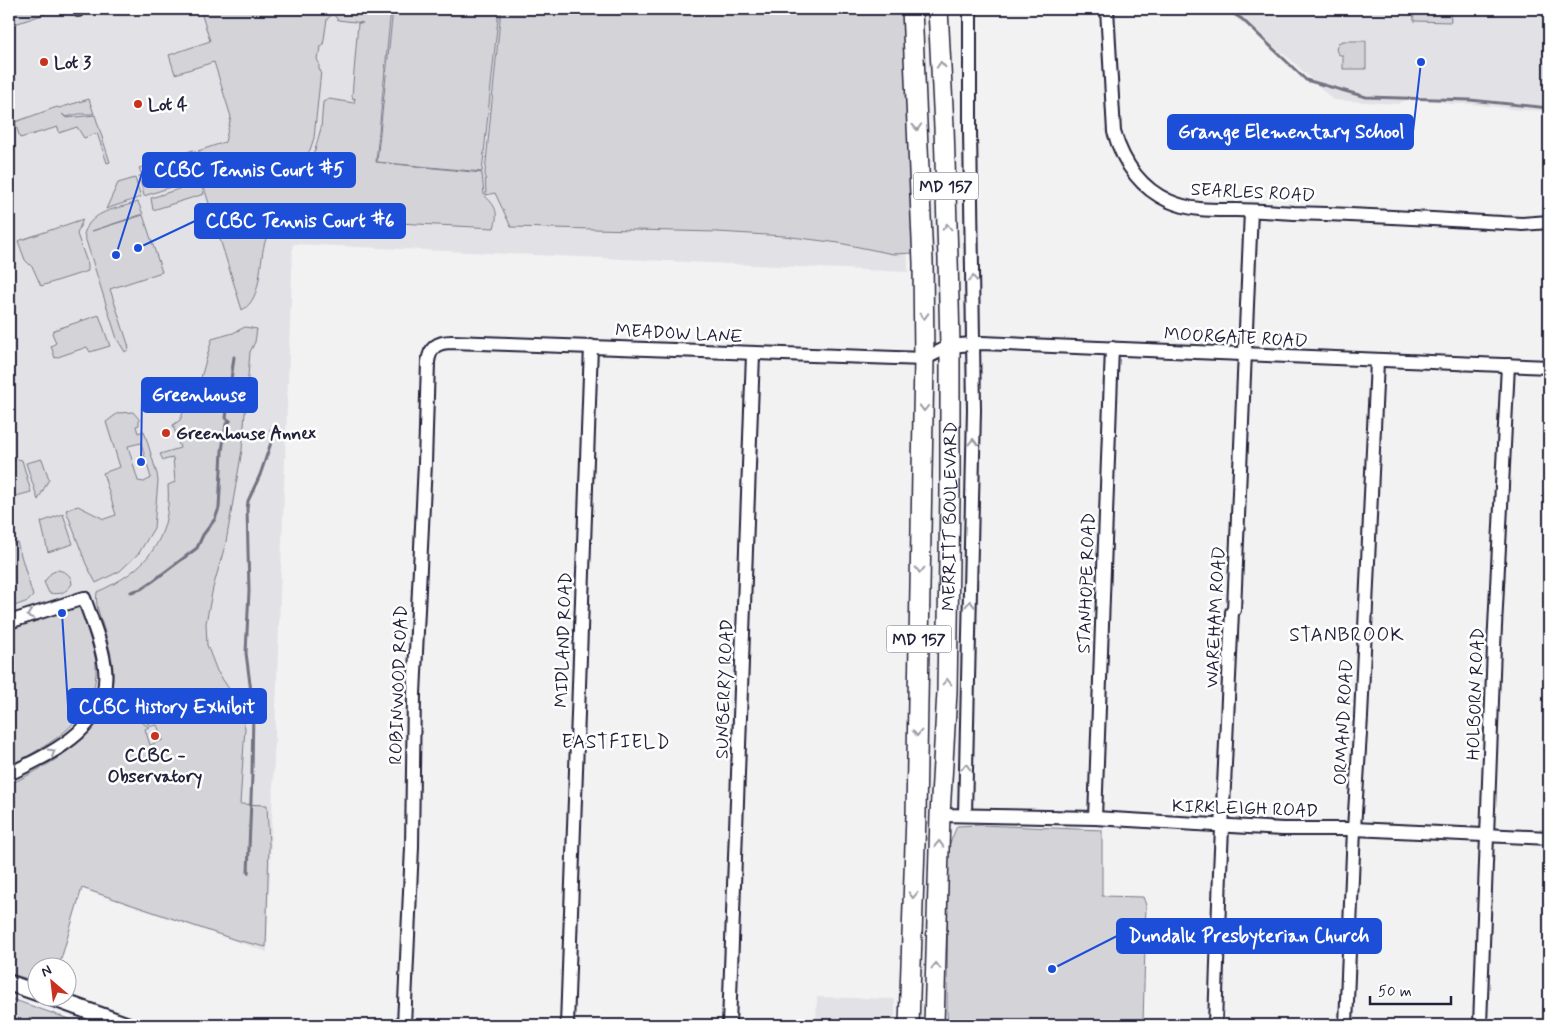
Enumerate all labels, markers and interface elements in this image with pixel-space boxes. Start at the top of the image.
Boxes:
place label: Lot 3 [54,51,92,75]
marker: Lot 3 [38,56,50,68]
one-way arrow [935,61,946,69]
place label: Lot 4 [148,93,188,117]
marker: Lot 4 [132,98,144,110]
callout: Grange Elementary School [1168,115,1413,149]
text: Grange Elementary School [1178,120,1404,146]
one-way arrow [912,124,923,132]
callout: CCBC Tennis Court #5 [143,153,355,187]
text: CCBC Tennis Court #5 [154,157,345,183]
road number: MD 157 [914,172,978,200]
street label: SEARLES ROAD [1190,178,1316,208]
callout: CCBC Tennis Court #6 [195,204,405,238]
text: CCBC Tennis Court #6 [206,208,395,234]
one-way arrow [942,223,953,231]
one-way arrow [968,275,978,282]
one-way arrow [919,312,929,320]
street label: MEADOW LANE [615,319,743,349]
street label: MOORGATE ROAD [1163,322,1308,354]
callout: Greenhouse [142,378,257,412]
text: Greenhouse [152,383,246,408]
one-way arrow [918,404,929,412]
place label: Greenhouse Annex [176,422,316,446]
street label: MERRITT BOULEVARD [937,422,963,611]
marker: Greenhouse Annex [160,427,172,439]
one-way arrow [968,437,978,445]
street label: STANHOPE ROAD [1073,512,1101,654]
street label: WAREHAM ROAD [1200,546,1232,689]
one-way arrow [915,567,926,575]
street label: MIDLAND ROAD [550,572,578,708]
one-way arrow [965,600,976,608]
street label: ROBINWOOD ROAD [384,605,414,765]
one-way arrow [26,609,35,619]
street label: SUNBERRY ROAD [711,619,739,759]
district label: STANBROOK [1289,623,1405,648]
road number: MD 157 [886,626,952,652]
street label: HOLBORN ROAD [1462,627,1490,761]
street label: ORMAND ROAD [1329,658,1359,786]
one-way arrow [942,678,952,686]
callout: CCBC History Exhibit [68,689,266,723]
text: CCBC History Exhibit [79,695,255,720]
marker: CCBC - Observatory [149,730,161,742]
district label: EASTFIELD [561,730,671,755]
one-way arrow [912,730,922,737]
place label: CCBC - Observatory [108,744,202,789]
one-way arrow [46,748,55,758]
one-way arrow [961,762,971,770]
street label: KIRKLEIGH ROAD [1171,794,1319,824]
one-way arrow [934,840,945,848]
one-way arrow [908,892,919,900]
callout: Dundalk Presbyterian Church [1117,919,1381,953]
text: Dundalk Presbyterian Church [1129,924,1370,950]
north arrow [28,956,78,1006]
text: N [38,961,55,982]
one-way arrow [931,962,941,970]
scale bar [1370,974,1452,1006]
text: 50 m [1378,982,1412,1002]

